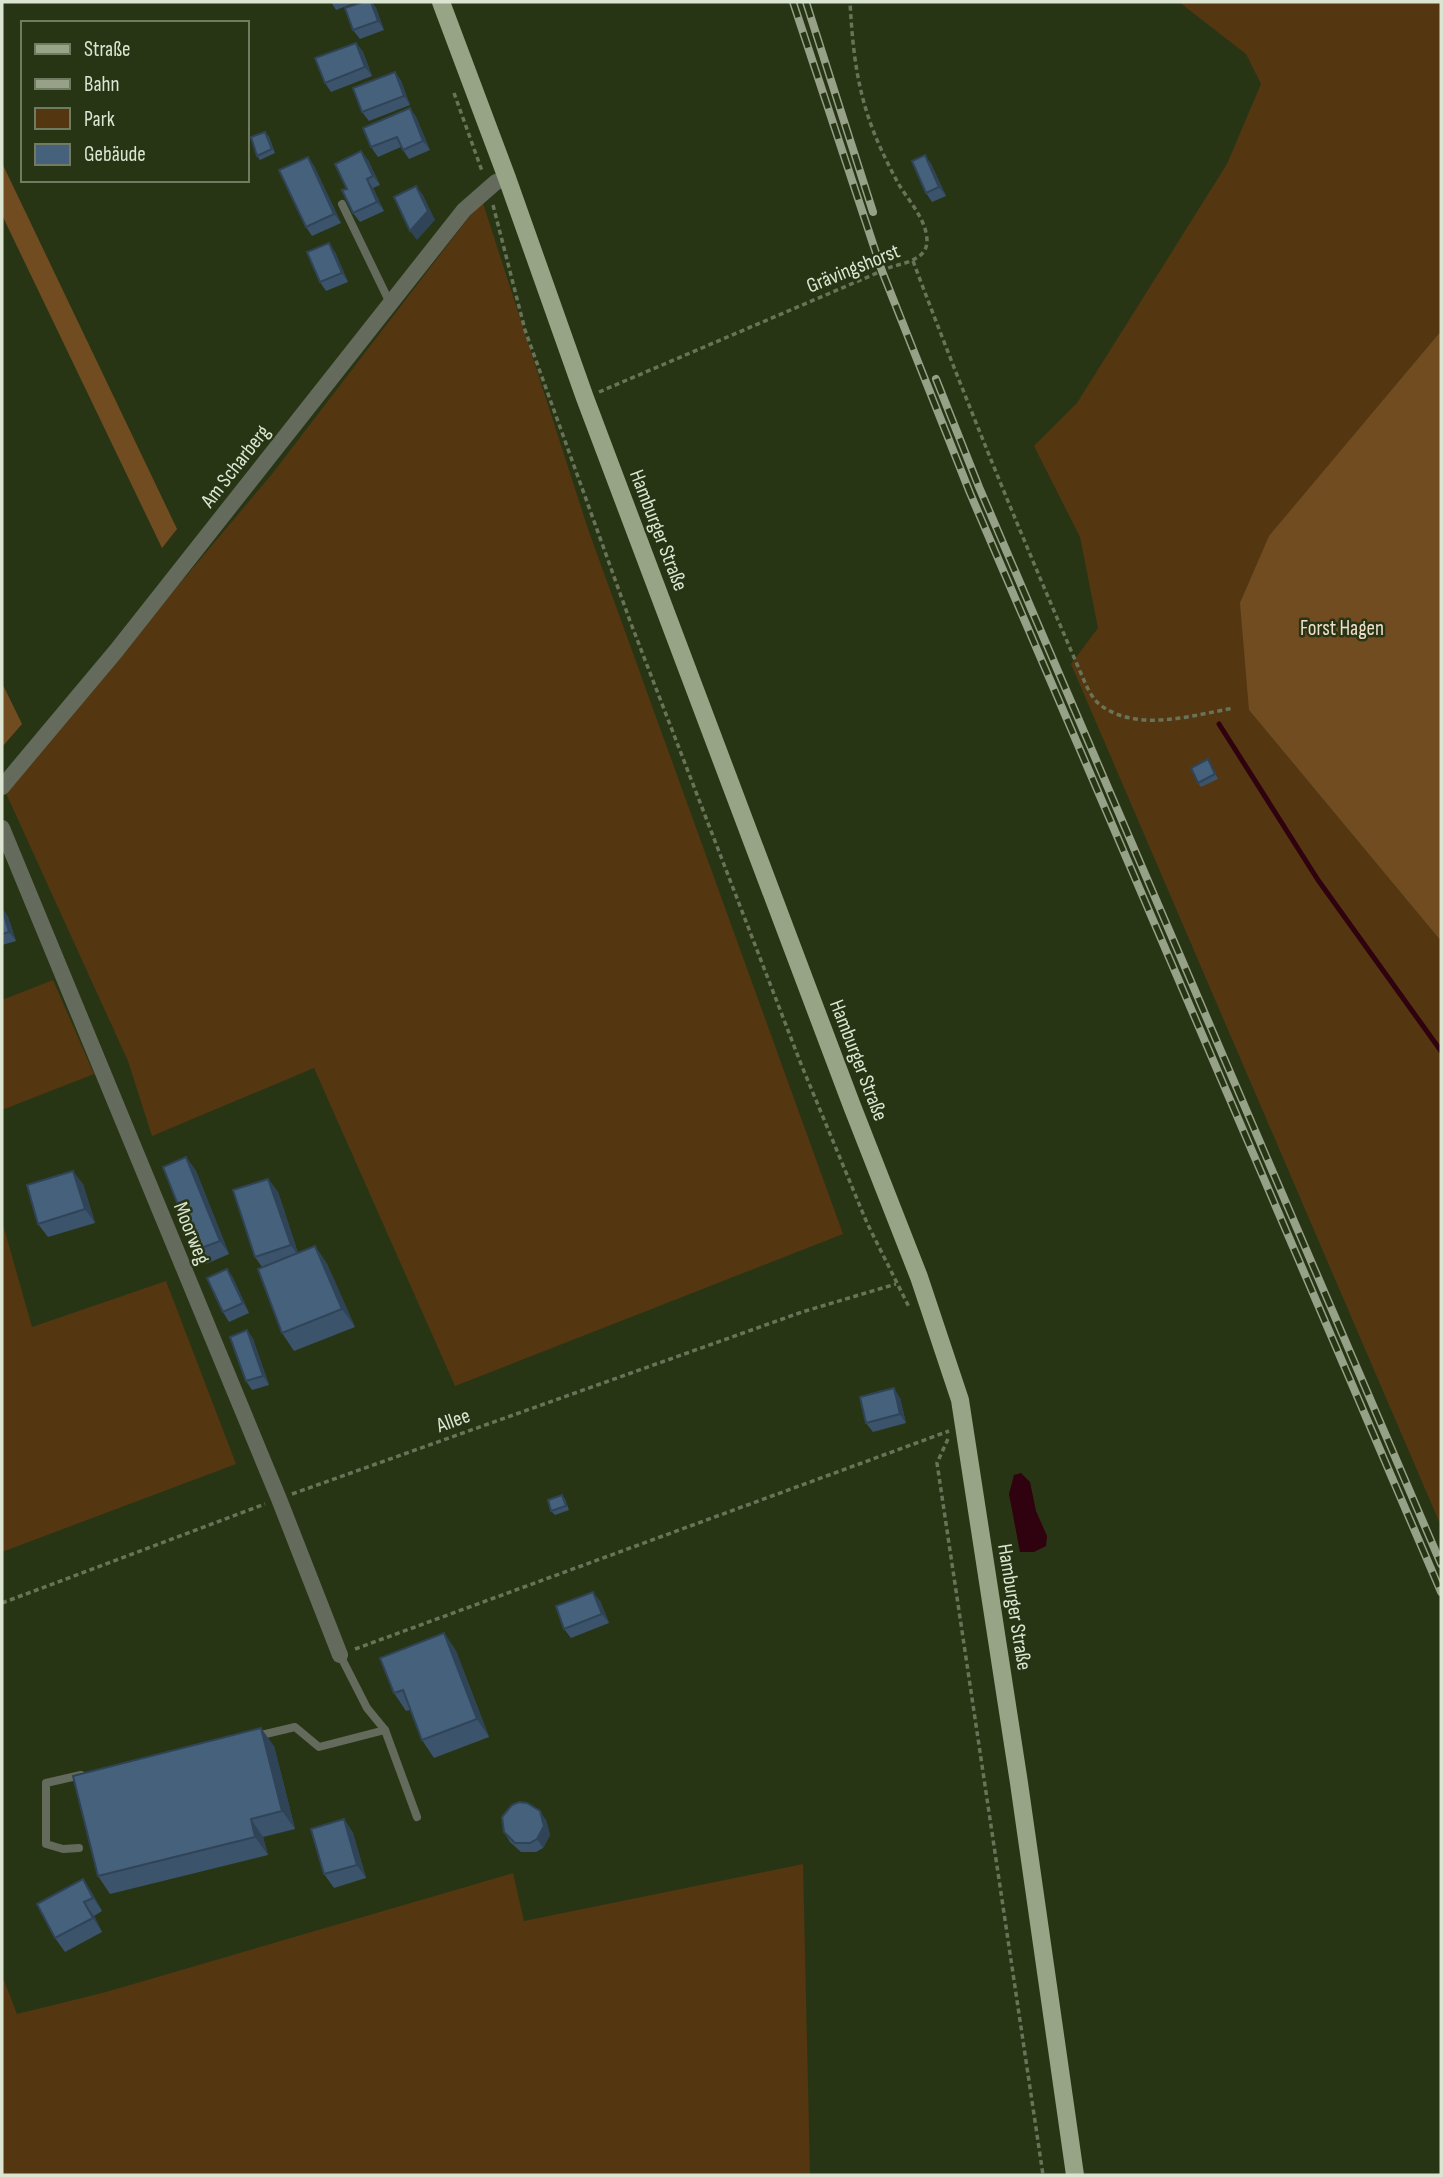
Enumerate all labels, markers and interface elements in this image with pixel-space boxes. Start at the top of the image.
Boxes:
legend [21,21,248,182]
text: Straße [84,37,130,62]
text: Bahn [84,72,119,97]
text: Park [84,107,115,132]
text: Gebäude [84,142,146,167]
street label: Grävingshorst [803,238,904,298]
street label: Am Scharberg [195,420,275,513]
street label: Hamburger Straße [624,466,693,594]
park label: Forst Hagen [1300,616,1384,641]
street label: Hamburger Straße [824,996,893,1124]
street label: Moorweg [168,1198,215,1268]
street label: Allee [432,1403,473,1438]
street label: Hamburger Straße [992,1542,1037,1672]

